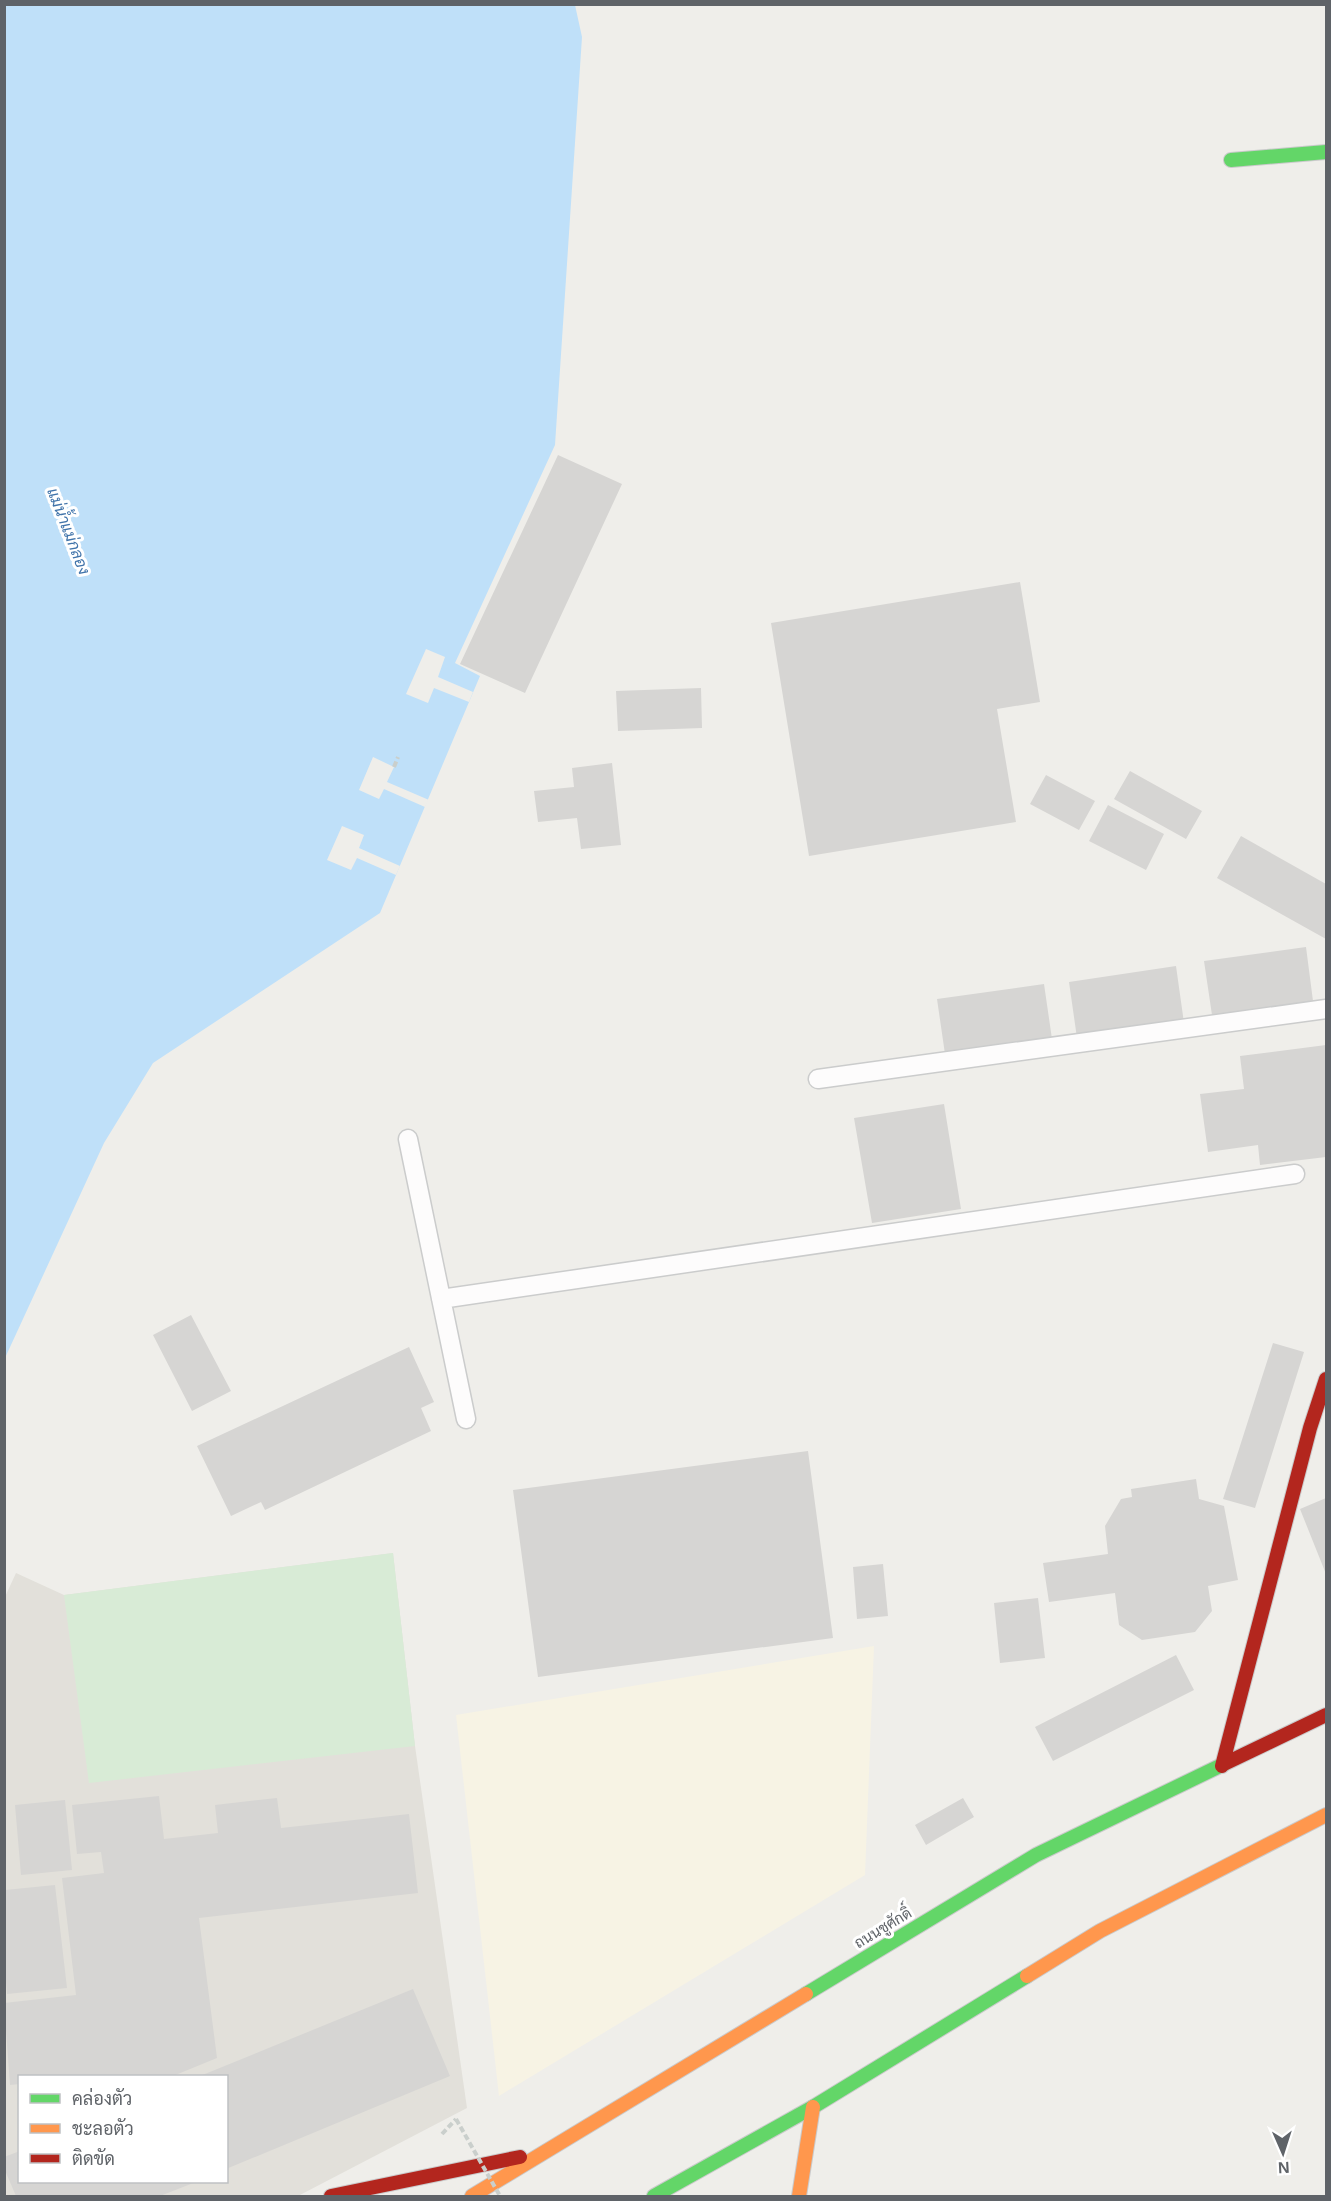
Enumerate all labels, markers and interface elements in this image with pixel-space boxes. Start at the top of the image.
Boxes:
water label: แม่น้ำแม่กลอง [44,483,98,577]
street label: ถนนชูศักดิ์ [848,1899,915,1953]
legend [18,2075,228,2183]
text: คล่องตัว [72,2087,132,2109]
text: ชะลอตัว [72,2118,134,2139]
north arrow [1253,2123,1313,2183]
text: ติดขัด [72,2148,115,2169]
text: N [1278,2159,1290,2176]

